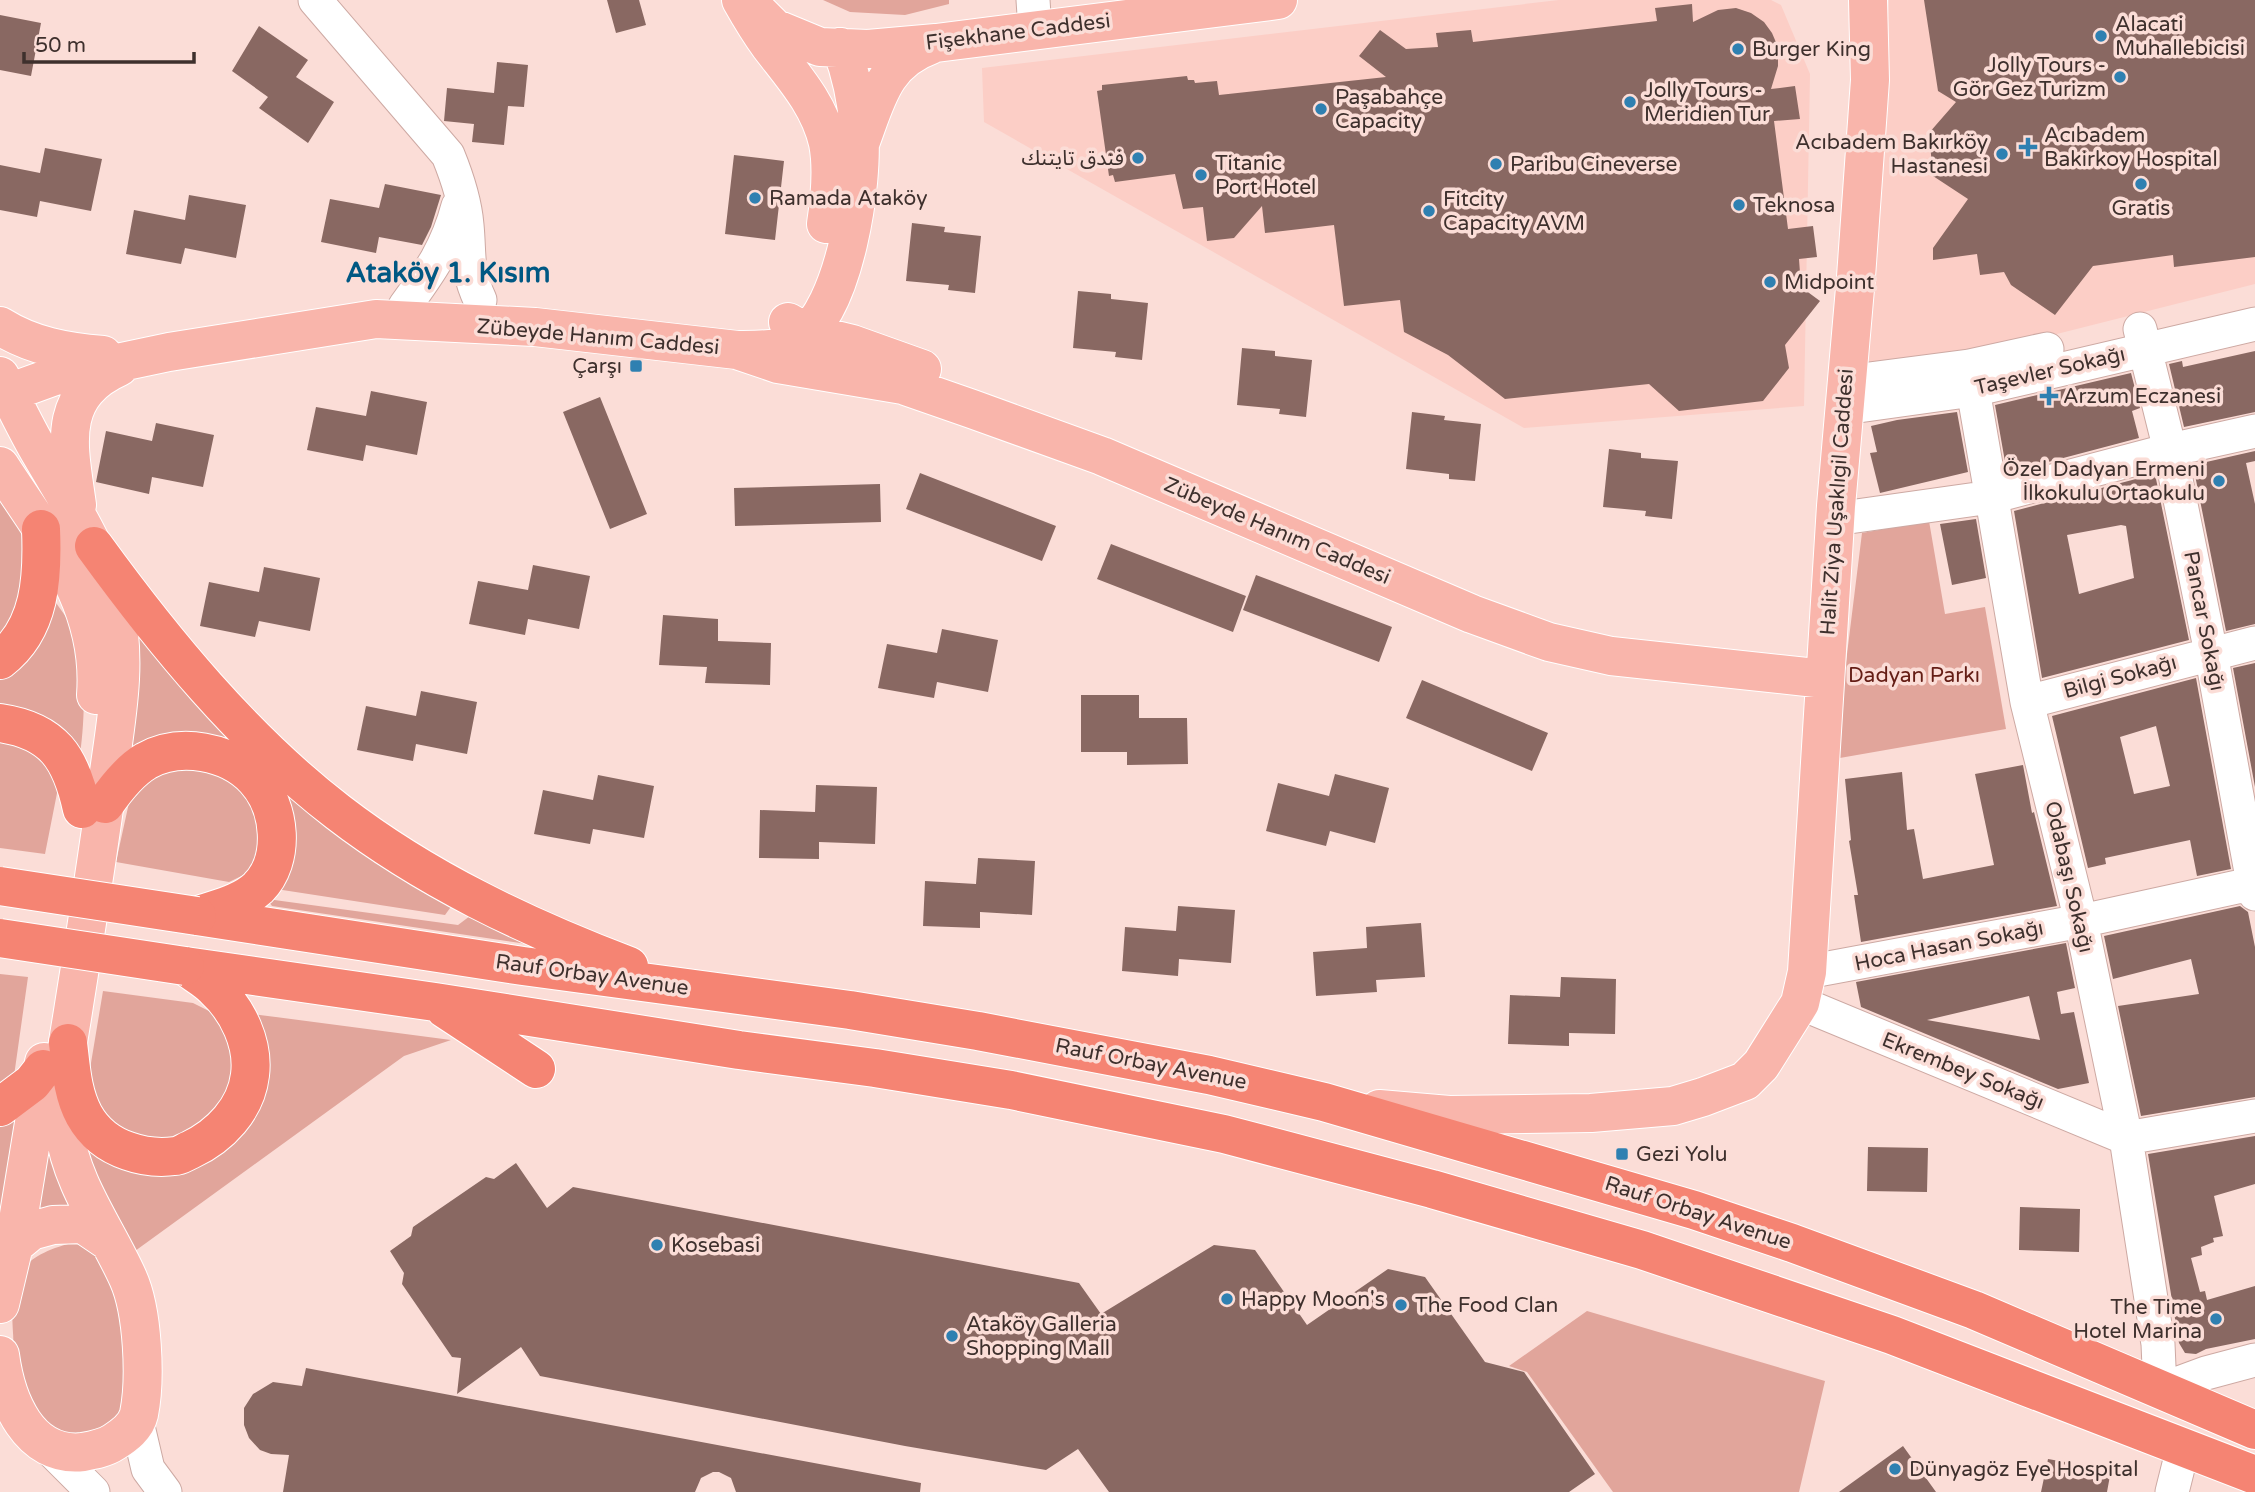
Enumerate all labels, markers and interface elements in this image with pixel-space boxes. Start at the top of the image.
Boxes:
street label: Fişekhane Caddesi [924,8,1112,56]
place label: Alacati Muhallebicisi [2115,12,2245,61]
scale bar [24,21,194,65]
marker: Alacati Muhallebicisi [2093,28,2109,44]
text: 50 m [35,33,86,58]
place label: Burger King [1752,37,1871,62]
marker: Burger King [1730,41,1746,57]
place label: Jolly Tours - Gör Gez Turizm [1953,53,2106,102]
marker: Jolly Tours - Gör Gez Turizm [2112,69,2128,85]
place label: Jolly Tours - Meridien Tur [1644,78,1770,127]
place label: Paşabahçe Capacity [1335,85,1443,134]
marker: Jolly Tours - Meridien Tur [1622,94,1638,110]
marker: Paşabahçe Capacity [1313,101,1329,117]
place label: Acıbadem Bakirkoy Hospital [2044,123,2218,172]
place label: Acıbadem Bakırköy Hastanesi [1795,130,1988,179]
marker: Acıbadem Bakirkoy Hospital [2018,137,2038,157]
place label: فندق تايتنك [1021,146,1124,171]
marker: Acıbadem Bakırköy Hastanesi [1994,146,2010,162]
marker: فندق تايتنك [1130,150,1146,166]
place label: Titanic Port Hotel [1215,151,1316,200]
place label: Paribu Cineverse [1510,152,1678,177]
marker: Paribu Cineverse [1488,156,1504,172]
marker: Titanic Port Hotel [1193,167,1209,183]
marker: Gratis [2133,176,2149,192]
place label: Ramada Ataköy [769,186,928,211]
place label: Fitcity Capacity AVM [1443,187,1585,236]
marker: Ramada Ataköy [747,190,763,206]
place label: Teknosa [1753,193,1835,218]
place label: Gratis [2112,196,2170,221]
marker: Teknosa [1731,197,1747,213]
marker: Fitcity Capacity AVM [1421,203,1437,219]
district label: Ataköy 1. Kısım [346,256,550,290]
place label: Midpoint [1784,270,1874,295]
marker: Midpoint [1762,274,1778,290]
street label: Zübeyde Hanım Caddesi [476,314,720,360]
street label: Taşevler Sokağı [1972,342,2128,400]
place label: Çarşı [572,354,622,379]
marker: Çarşı [628,358,644,374]
street label: Halit Ziya Uşaklıgil Caddesi [1815,368,1859,636]
place label: Arzum Eczanesi [2063,384,2221,409]
marker: Arzum Eczanesi [2041,388,2057,404]
place label: Özel Dadyan Ermeni İlkokulu Ortaokulu [2003,457,2205,506]
street label: Zübeyde Hanım Caddesi [1160,472,1394,590]
marker: Özel Dadyan Ermeni İlkokulu Ortaokulu [2211,473,2227,489]
street label: Pancar Sokağı [2178,549,2230,693]
street label: Bilgi Sokağı [2061,650,2179,704]
park label: Dadyan Parkı [1848,663,1980,688]
street label: Odabaşı Sokağı [2039,799,2099,955]
street label: Hoca Hasan Sokağı [1852,915,2046,977]
street label: Rauf Orbay Avenue [494,949,690,1001]
street label: Ekrembey Sokağı [1878,1027,2048,1115]
street label: Rauf Orbay Avenue [1053,1033,1249,1095]
place label: Gezi Yolu [1636,1142,1728,1167]
marker: Gezi Yolu [1614,1146,1630,1162]
street label: Rauf Orbay Avenue [1602,1171,1795,1255]
place label: Kosebasi [671,1233,760,1258]
marker: Kosebasi [649,1237,665,1253]
place label: Happy Moon's [1241,1287,1385,1312]
marker: Happy Moon's [1219,1291,1235,1307]
place label: The Food Clan [1415,1293,1558,1318]
place label: The Time Hotel Marina [2073,1295,2202,1344]
marker: The Food Clan [1393,1297,1409,1313]
marker: The Time Hotel Marina [2208,1311,2224,1327]
place label: Ataköy Galleria Shopping Mall [966,1312,1117,1361]
marker: Ataköy Galleria Shopping Mall [944,1328,960,1344]
place label: Dünyagöz Eye Hospital [1909,1457,2138,1482]
marker: Dünyagöz Eye Hospital [1887,1461,1903,1477]

